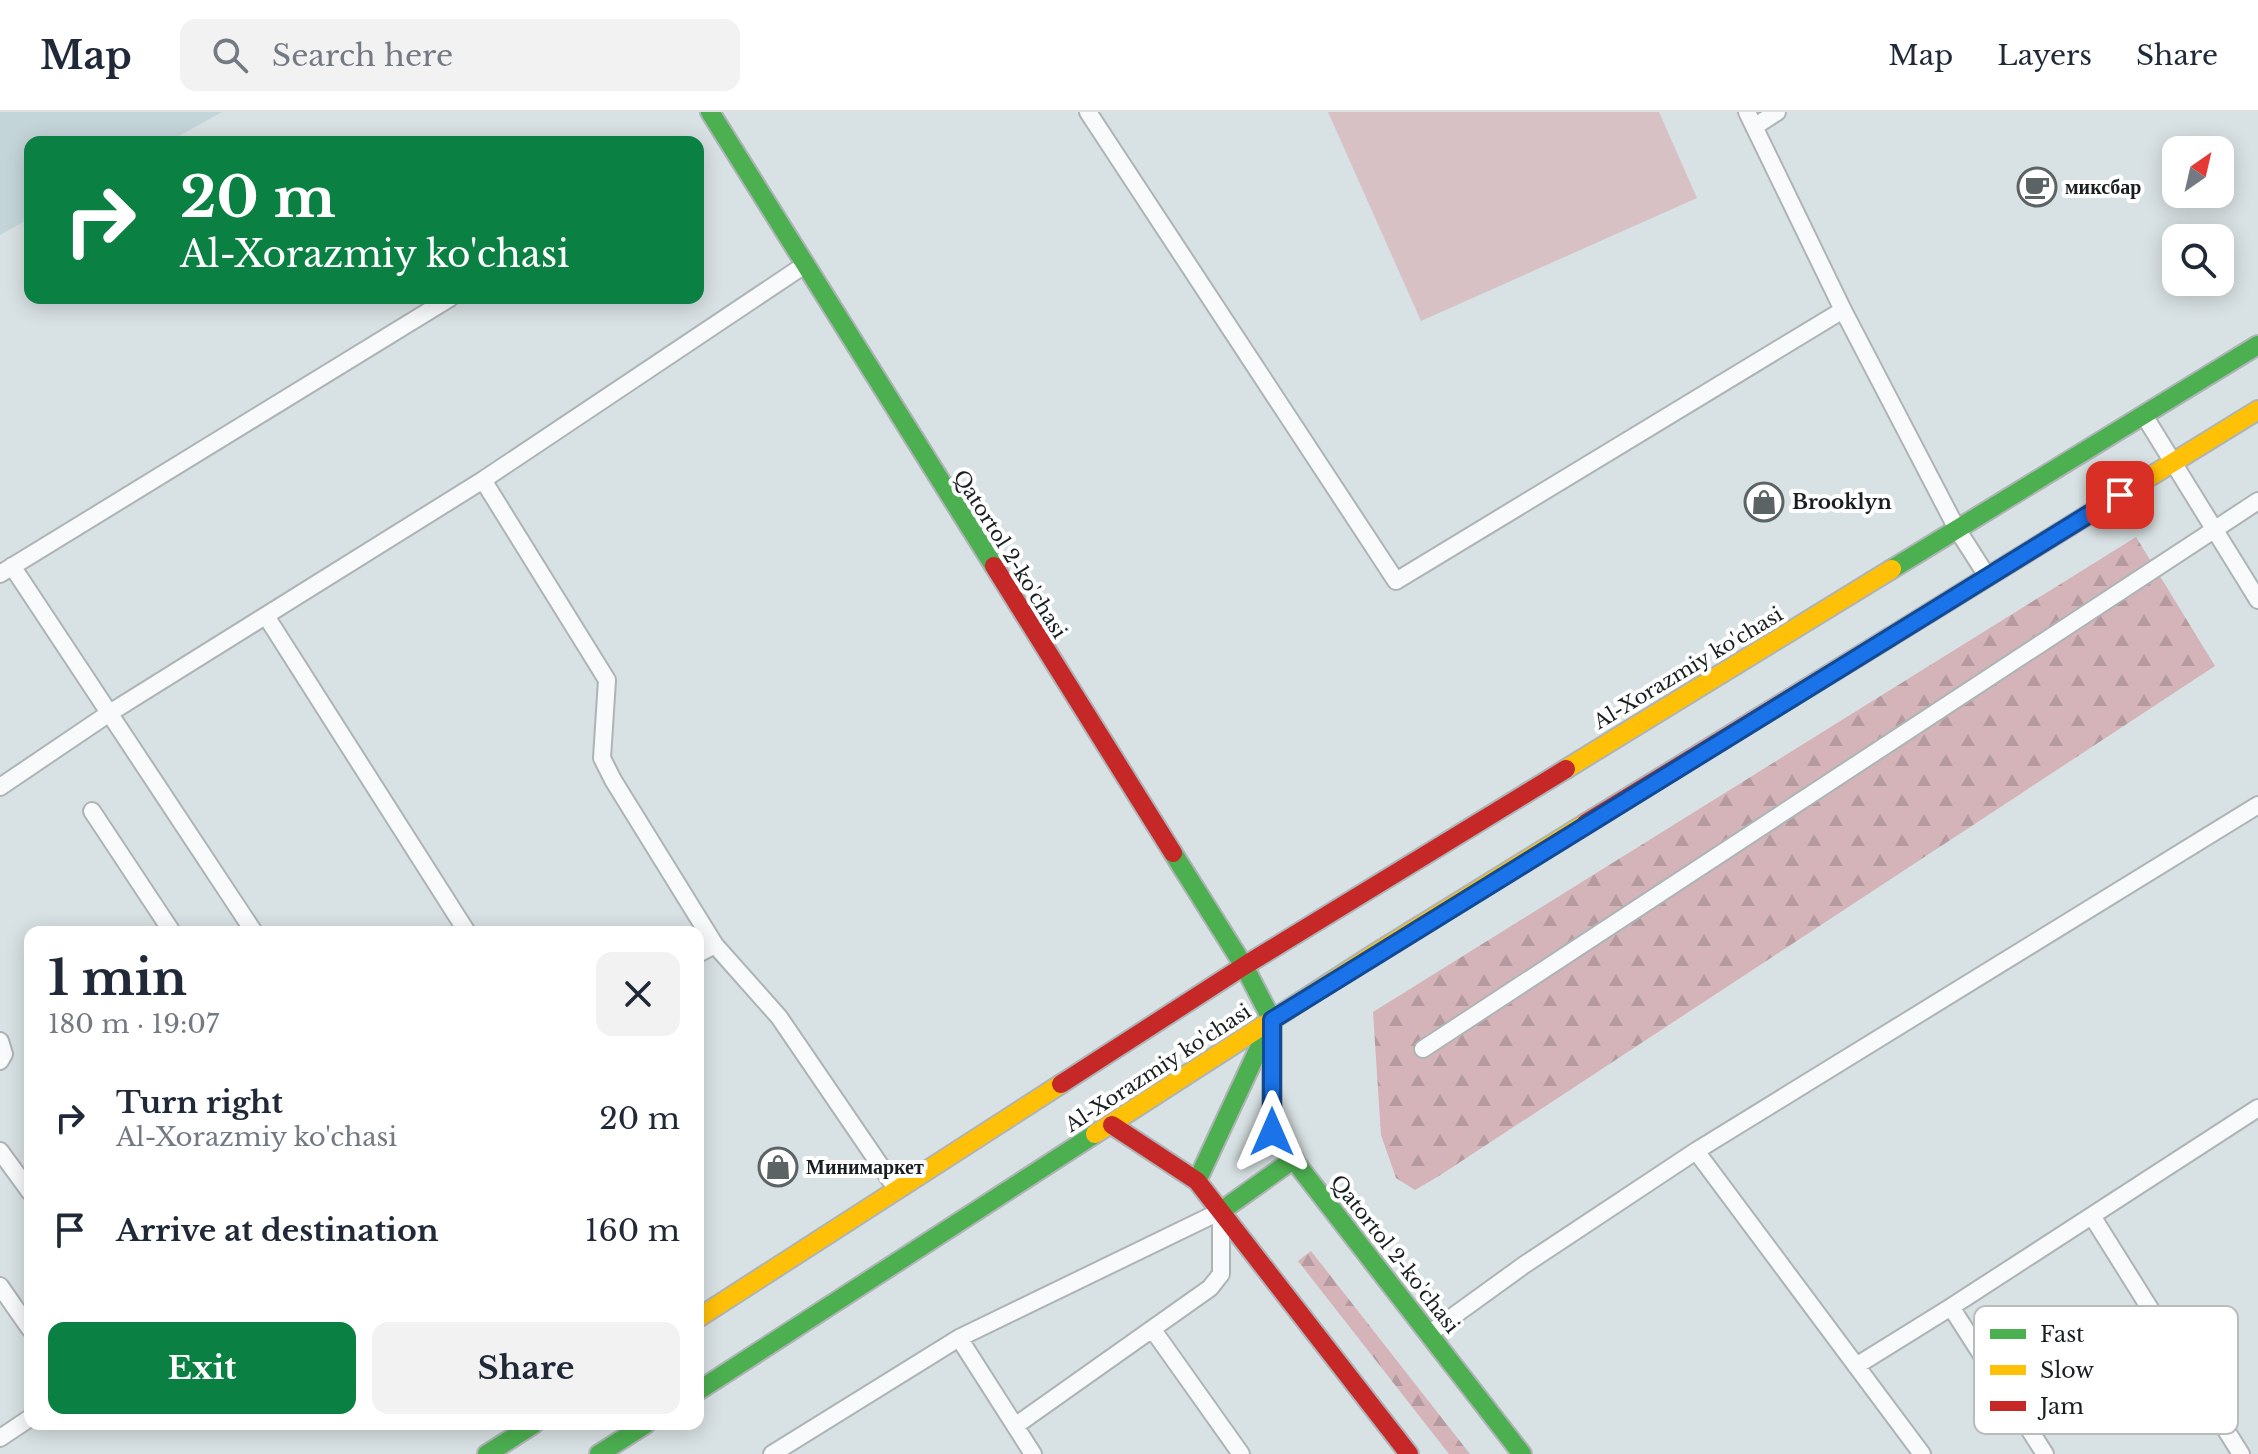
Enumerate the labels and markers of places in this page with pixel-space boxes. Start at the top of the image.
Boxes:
cafe icon: миксбар [2016,166,2058,208]
place label: миксбар [2065,175,2141,199]
pin [2086,461,2154,529]
shop icon: Brooklyn [1743,481,1785,523]
place label: Brooklyn [1792,490,1892,514]
shop icon: Минимаркет [757,1146,799,1188]
place label: Минимаркет [806,1155,924,1179]

